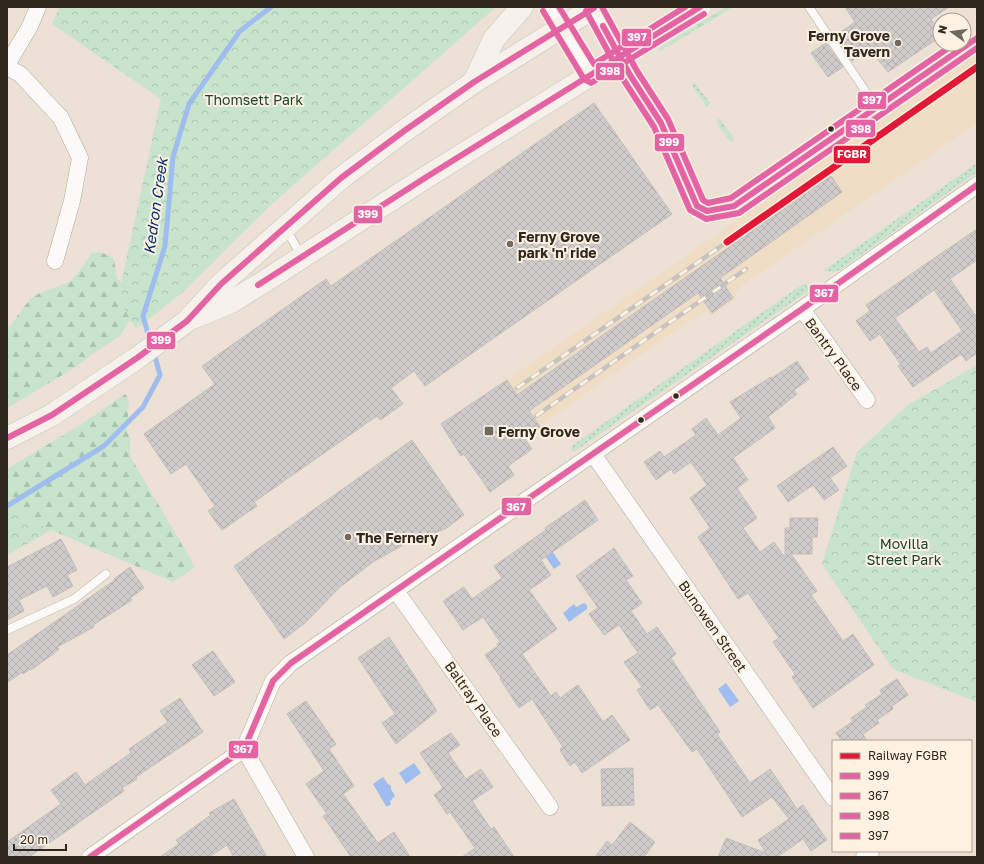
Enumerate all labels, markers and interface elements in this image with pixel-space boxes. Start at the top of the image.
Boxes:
north arrow [932,12,972,52]
text: N [934,24,949,35]
place label: Ferny Grove Tavern [808,27,890,60]
line badge: 397 [621,28,652,47]
text: 397 [627,30,647,43]
marker: Ferny Grove Tavern [893,38,903,48]
line badge: 398 [595,62,625,81]
text: 398 [600,64,620,77]
park label: Thomsett Park [205,91,303,108]
line badge: 397 [857,91,887,110]
text: 397 [862,93,882,106]
line badge: 398 [845,119,876,138]
text: 398 [851,122,871,135]
unlabelled marker [826,124,836,134]
line badge: 399 [654,133,685,152]
text: 399 [659,135,679,148]
line badge: FGBR [833,145,871,164]
text: FGBR [837,147,867,160]
water label: Kedron Creek [139,155,171,255]
line badge: 399 [353,205,383,224]
text: 399 [358,207,378,220]
place label: Ferny Grove park 'n' ride [518,228,600,261]
marker: Ferny Grove park 'n' ride [505,239,515,249]
line badge: 367 [809,284,839,303]
text: 367 [814,286,834,299]
street label: Bantry Place [802,314,866,394]
line badge: 399 [146,331,176,350]
text: 399 [151,333,171,346]
unlabelled marker [671,391,681,401]
unlabelled marker [636,415,646,425]
place label: Ferny Grove [498,423,580,440]
marker: Ferny Grove [483,425,495,437]
line badge: 367 [501,497,532,516]
text: 367 [506,500,526,513]
place label: The Fernery [356,529,439,546]
marker: The Fernery [343,532,353,542]
park label: Movilla Street Park [866,535,942,568]
street label: Bunowen Street [675,577,751,675]
street label: Baltray Place [442,658,506,740]
line badge: 367 [228,740,259,759]
legend [832,740,972,852]
text: 367 [233,742,253,755]
text: Railway FGBR [868,748,947,763]
text: 399 [868,768,890,783]
text: 367 [868,788,889,803]
text: 398 [868,808,890,823]
scale bar [14,826,66,852]
text: 397 [868,828,889,843]
text: 20 m [20,832,48,847]

